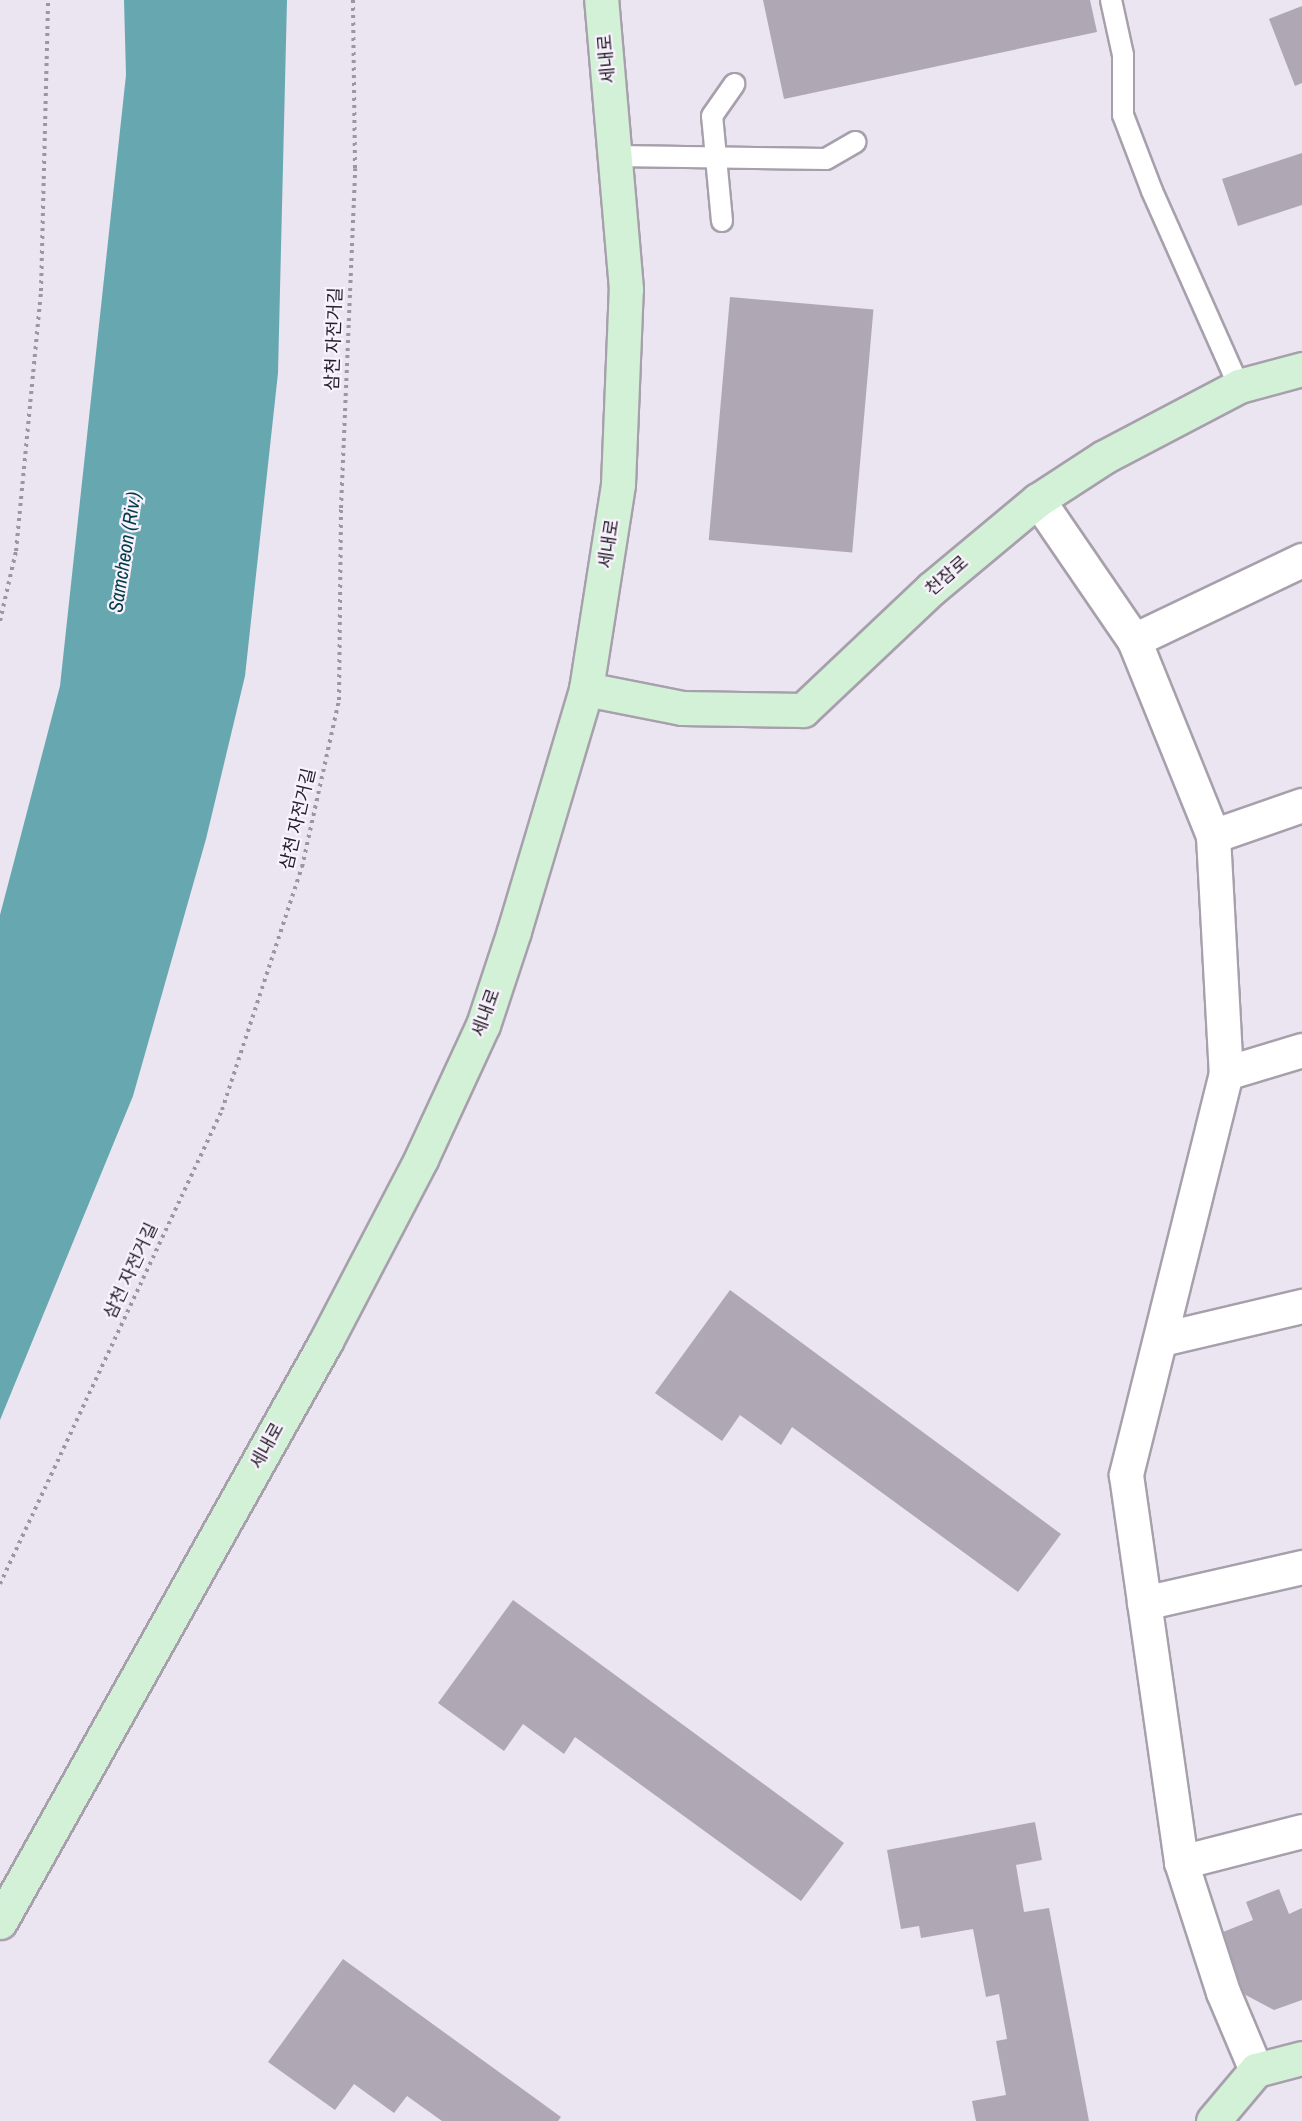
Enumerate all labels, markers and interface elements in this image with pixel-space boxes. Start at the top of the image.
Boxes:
street label: 세내로 [594,33,620,85]
street label: 삼천 자전거길 [321,287,347,391]
water label: Samcheon (Riv.) [103,490,145,614]
street label: 세내로 [594,518,624,570]
street label: 천잠로 [921,552,973,600]
street label: 삼천 자전거길 [276,766,320,872]
street label: 세내로 [467,986,505,1040]
street label: 삼천 자전거길 [99,1220,163,1322]
street label: 세내로 [246,1419,288,1473]

